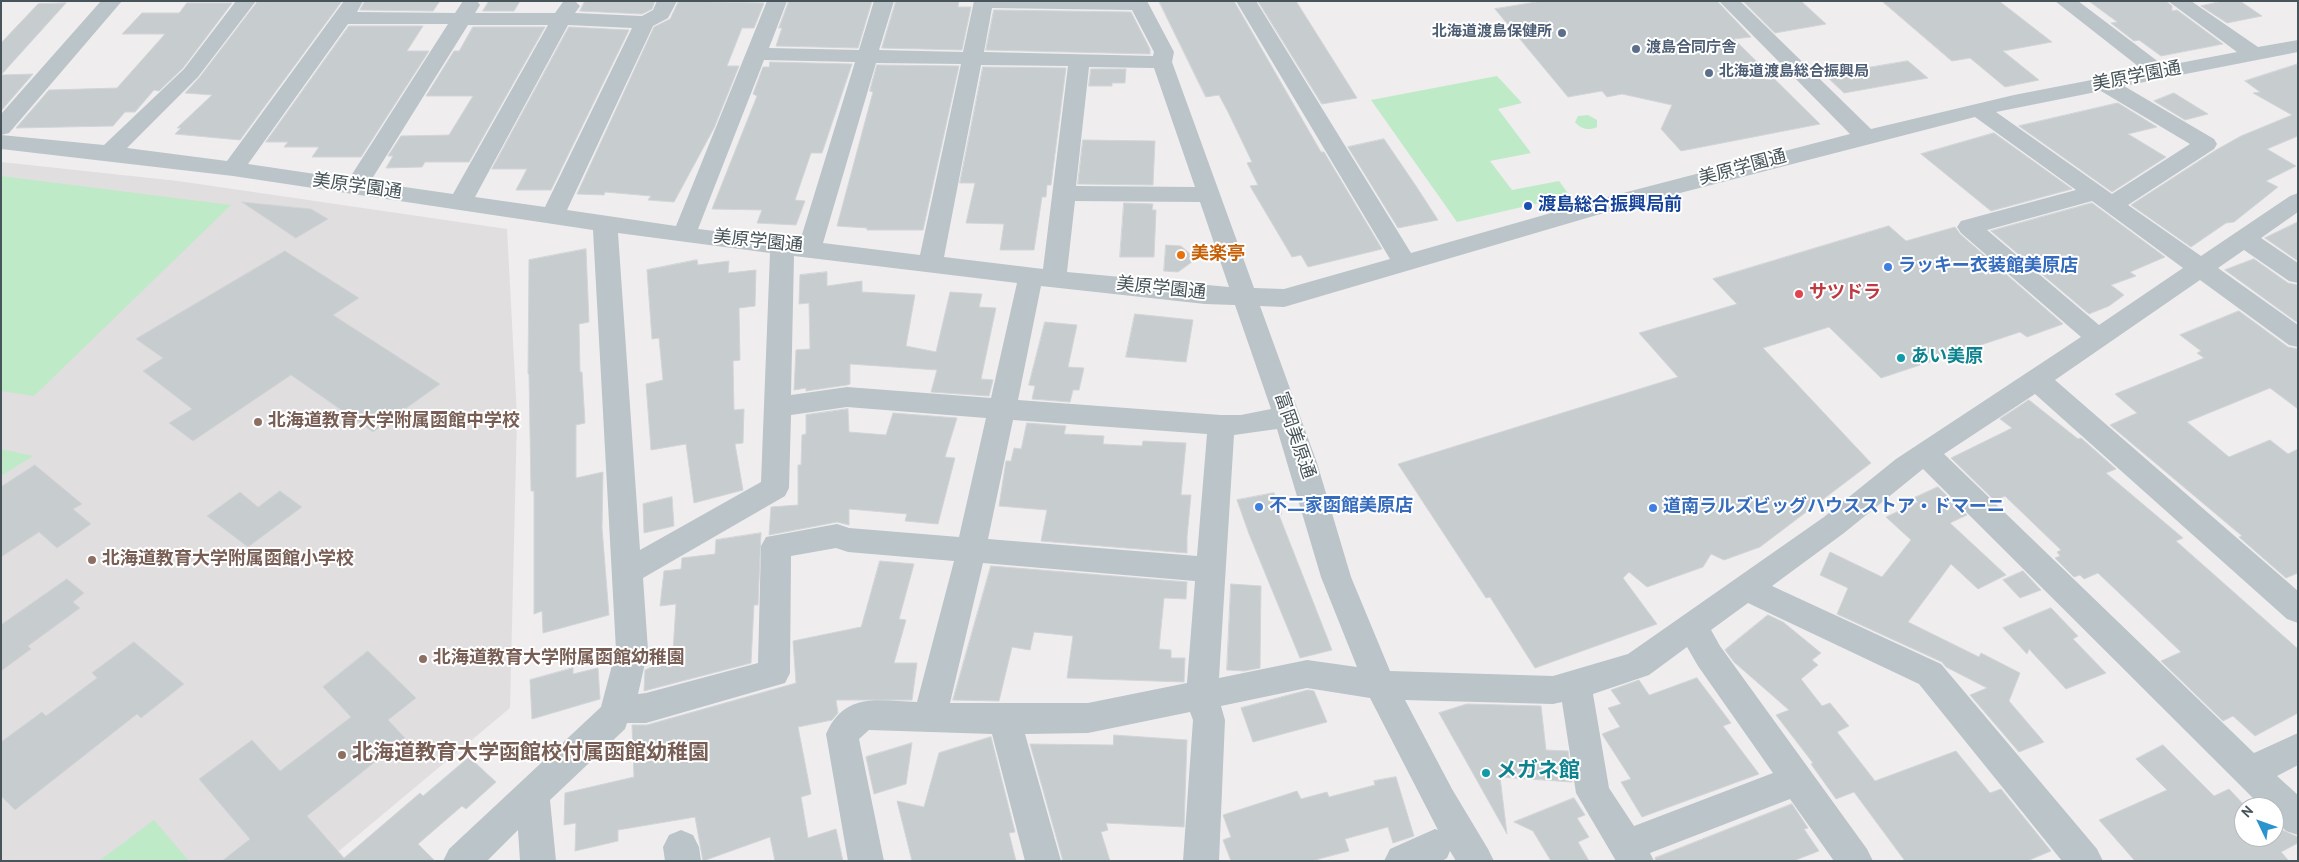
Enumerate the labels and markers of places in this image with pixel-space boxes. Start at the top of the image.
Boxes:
place label: 北海道渡島保健所 [1432,24,1552,42]
marker: 北海道渡島保健所 [1556,27,1568,39]
place label: 渡島合同庁舎 [1646,40,1736,58]
marker: 渡島合同庁舎 [1630,43,1642,55]
place label: 北海道渡島総合振興局 [1719,64,1869,82]
marker: 北海道渡島総合振興局 [1703,67,1715,79]
place label: 渡島総合振興局前 [1538,195,1682,217]
marker: 渡島総合振興局前 [1522,200,1534,212]
place label: 美楽亭 [1191,244,1245,266]
marker: 美楽亭 [1175,249,1187,261]
place label: ラッキー衣装館美原店 [1898,256,2078,278]
marker: ラッキー衣装館美原店 [1882,261,1894,273]
place label: サツドラ [1809,283,1881,305]
marker: サツドラ [1793,288,1805,300]
place label: あい美原 [1911,347,1983,369]
marker: あい美原 [1895,352,1907,364]
place label: 北海道教育大学附属函館中学校 [268,411,520,433]
marker: 北海道教育大学附属函館中学校 [252,416,264,428]
place label: 不二家函館美原店 [1269,496,1413,518]
place label: 道南ラルズビッグハウスストア・ドマーニ [1663,497,2005,519]
marker: 不二家函館美原店 [1253,501,1265,513]
marker: 道南ラルズビッグハウスストア・ドマーニ [1647,502,1659,514]
place label: 北海道教育大学附属函館小学校 [102,549,354,571]
marker: 北海道教育大学附属函館小学校 [86,554,98,566]
place label: 北海道教育大学附属函館幼稚園 [433,648,685,670]
marker: 北海道教育大学附属函館幼稚園 [417,653,429,665]
place label: 北海道教育大学函館校付属函館幼稚園 [352,742,709,768]
marker: 北海道教育大学函館校付属函館幼稚園 [336,749,348,761]
place label: メガネ館 [1496,760,1580,786]
marker: メガネ館 [1480,767,1492,779]

